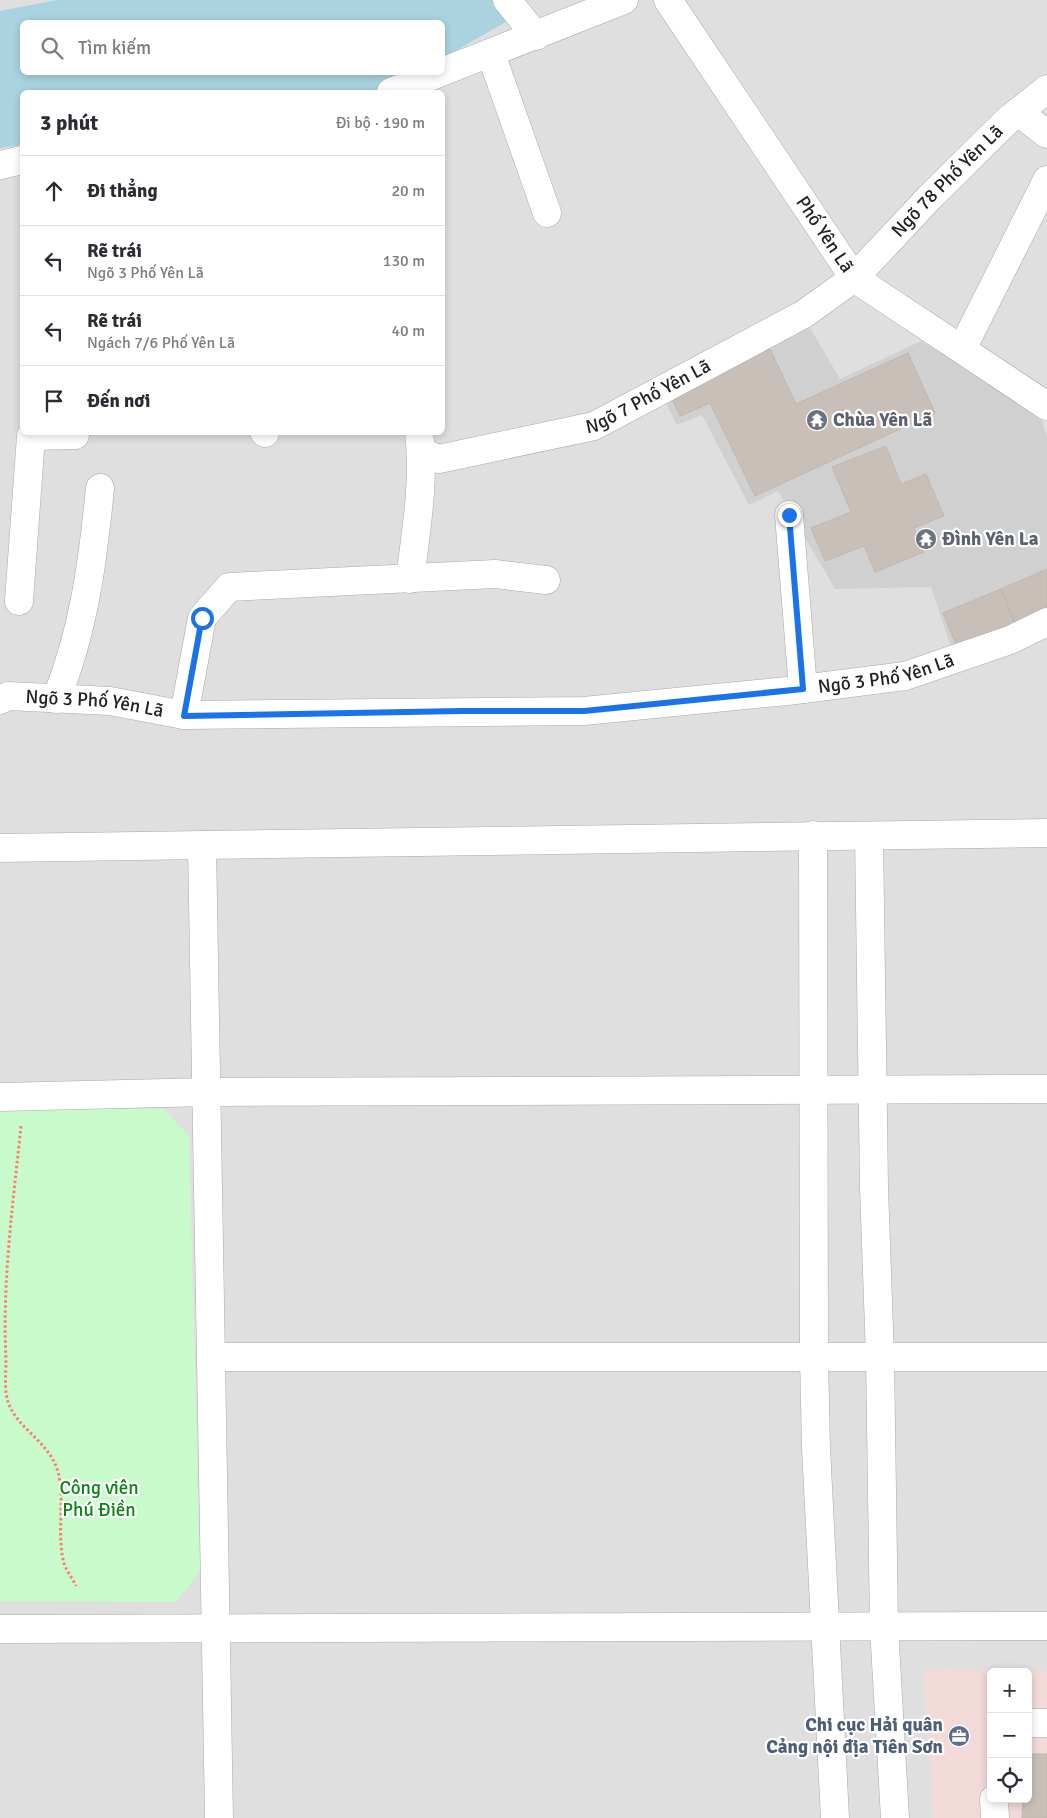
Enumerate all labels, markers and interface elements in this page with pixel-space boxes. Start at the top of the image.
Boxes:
search box [20,20,445,75]
icon: search [38,34,66,62]
text: Tìm kiếm [78,36,151,60]
text: 3 phút [40,110,98,136]
text: Đi bộ · 190 m [336,113,425,133]
street label: Ngõ 78 Phố Yên Lã [886,120,1008,242]
icon: ahead [40,177,68,205]
text: Đi thẳng [87,179,158,203]
text: 20 m [391,181,425,201]
street label: Phố Yên Lã [791,191,859,277]
text: Rẽ trái [87,239,142,263]
icon: left [40,247,68,275]
text: 130 m [383,251,425,271]
text: Ngõ 3 Phố Yên Lã [87,263,204,283]
text: Rẽ trái [87,309,142,333]
icon: left [40,317,68,345]
text: 40 m [391,321,425,341]
text: Ngách 7/6 Phố Yên Lã [87,333,235,353]
street label: Ngõ 7 Phố Yên Lã [583,354,715,439]
icon: arrive [40,387,68,415]
text: Đến nơi [87,389,150,413]
temple icon: Chùa Yên Lã [805,408,829,432]
place label: Chùa Yên Lã [833,408,932,432]
route end [778,504,801,527]
temple icon: Đình Yên La [914,527,938,551]
place label: Đình Yên La [942,527,1039,551]
route start [191,607,214,630]
street label: Ngõ 3 Phố Yên Lã [816,648,957,699]
street label: Ngõ 3 Phố Yên Lã [25,685,166,723]
park label: Công viên Phú Điền [59,1476,139,1522]
map controls [987,1668,1032,1803]
button: + [987,1668,1032,1713]
place label: Chi cục Hải quân Cảng nội địa Tiên Sơn [766,1713,943,1759]
button: − [987,1713,1032,1758]
office icon: Chi cục Hải quân Cảng nội địa Tiên Sơn [947,1724,971,1748]
button: locate [987,1758,1032,1803]

